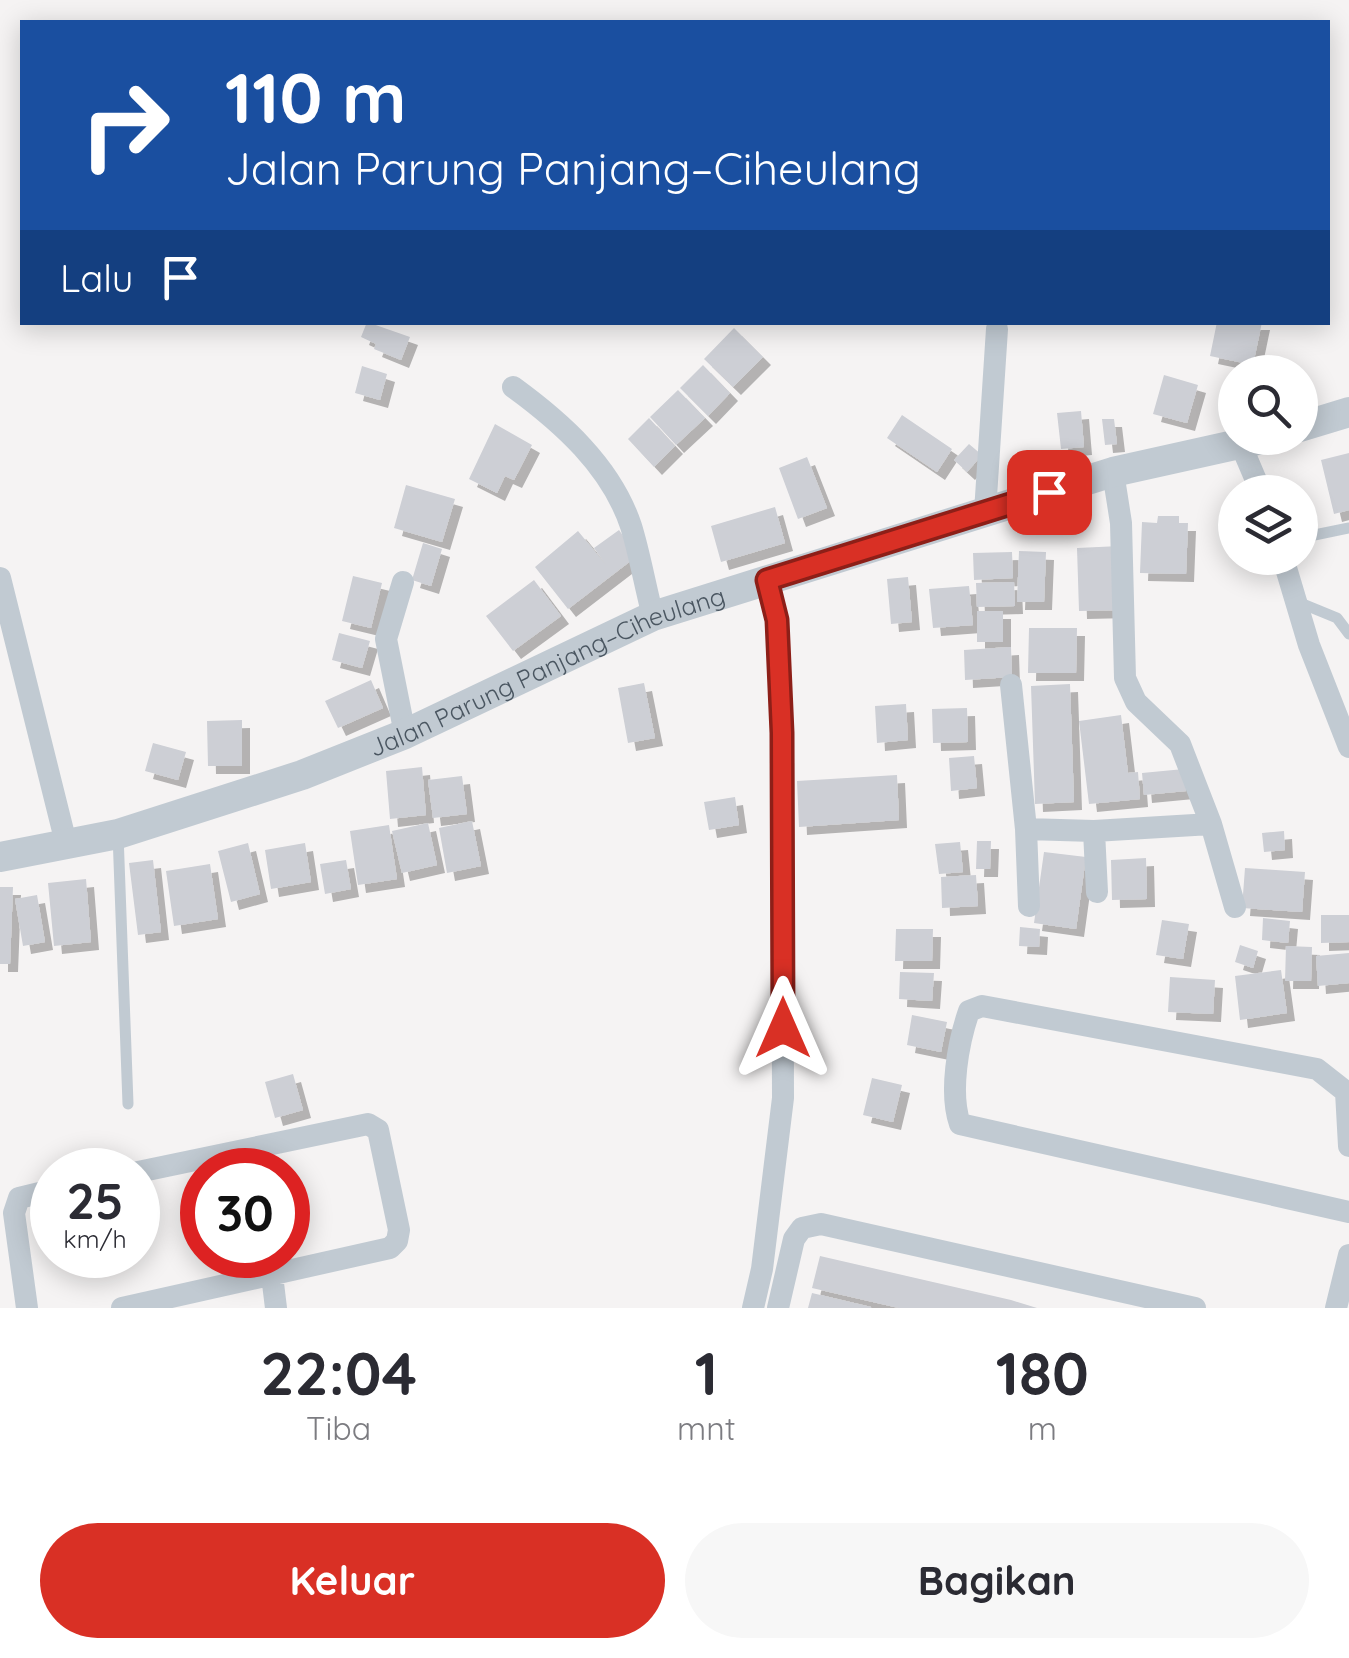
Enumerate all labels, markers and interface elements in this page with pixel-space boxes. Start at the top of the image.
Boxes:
text: 110 m [225,53,407,141]
icon: right [60,60,190,190]
text: Jalan Parung Panjang–Ciheulang [225,140,921,196]
icon: arrive [153,250,208,305]
text: Lalu [60,254,133,302]
map controls [1218,355,1318,575]
button: search [1218,355,1318,455]
pin [1007,450,1092,535]
icon: arrive [1022,465,1077,520]
button: layers [1218,475,1318,575]
street label: Jalan Parung Panjang–Ciheulang [364,579,729,762]
position arrow [731,976,835,1080]
speed limit sign: 30 [180,1148,310,1278]
text: 25 [66,1169,124,1232]
text: km/h [63,1223,127,1254]
text: 22:04 [260,1335,417,1410]
text: 1 [695,1335,718,1410]
text: 180 [996,1335,1089,1410]
text: Tiba [306,1408,371,1448]
text: mnt [677,1408,736,1448]
text: m [1028,1408,1057,1448]
button: Keluar [40,1523,665,1638]
button: Bagikan [685,1523,1309,1638]

